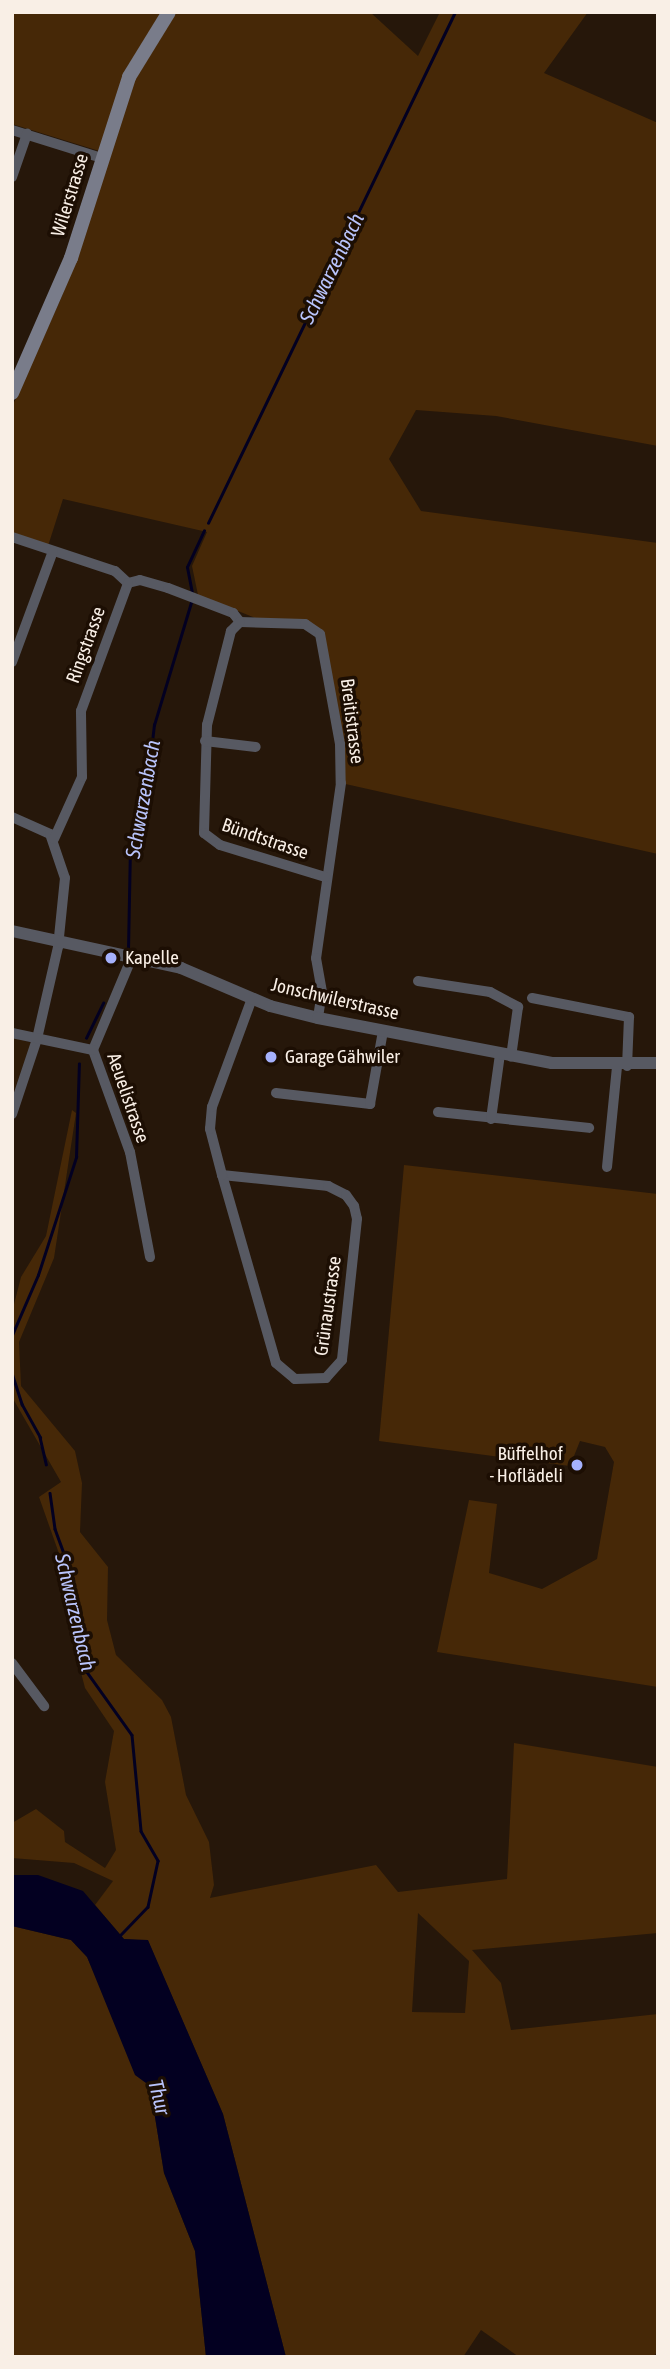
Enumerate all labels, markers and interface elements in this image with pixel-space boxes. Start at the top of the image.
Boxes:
street label: Wilerstrasse [47,151,93,239]
water label: Schwarzenbach [293,209,369,327]
street label: Ringstrasse [62,604,110,686]
street label: Breitistrasse [335,677,369,765]
water label: Schwarzenbach [119,738,165,860]
street label: Bündtstrasse [219,814,311,864]
place label: Kapelle [125,947,179,969]
marker: Kapelle [103,950,119,966]
street label: Jonschwilerstrasse [269,973,401,1025]
place label: Garage Gähwiler [285,1046,400,1068]
marker: Garage Gähwiler [263,1049,279,1065]
street label: Aeuelistrasse [102,1050,154,1146]
street label: Grünaustrasse [310,1255,346,1357]
place label: Büffelhof - Hoflädeli [490,1443,563,1487]
marker: Büffelhof - Hoflädeli [569,1457,585,1473]
water label: Schwarzenbach [50,1551,102,1673]
water label: Thur [144,2077,176,2117]

